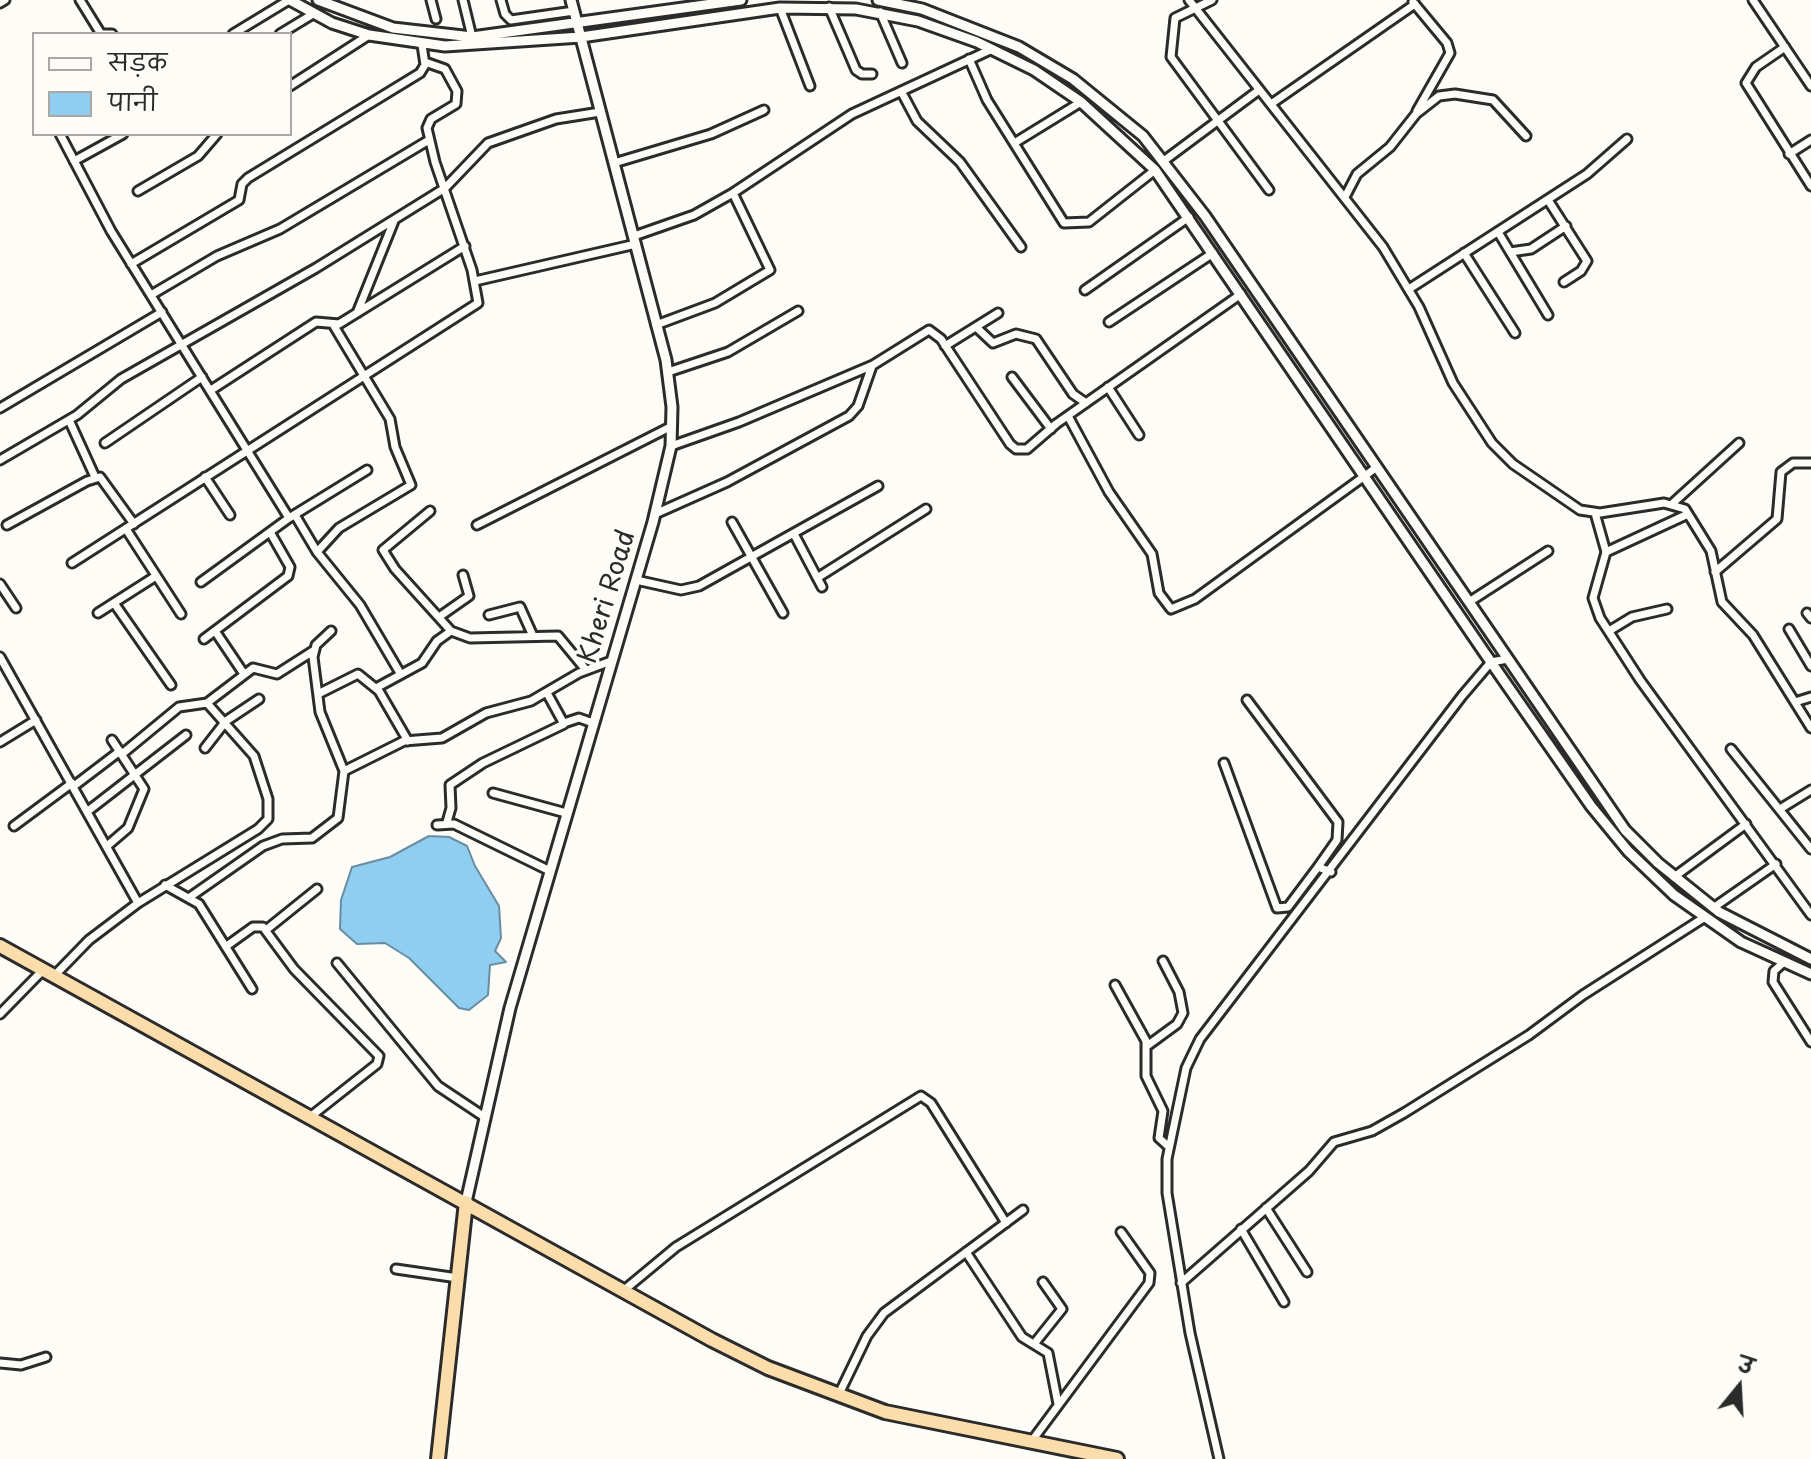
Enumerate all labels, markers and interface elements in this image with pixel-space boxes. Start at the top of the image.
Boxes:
legend [32,32,292,136]
text: सड़क [108,43,167,79]
text: पानी [108,83,157,119]
street label: Kheri Road [573,527,643,667]
text: उ [1735,1346,1759,1382]
north arrow [1699,1347,1779,1427]

